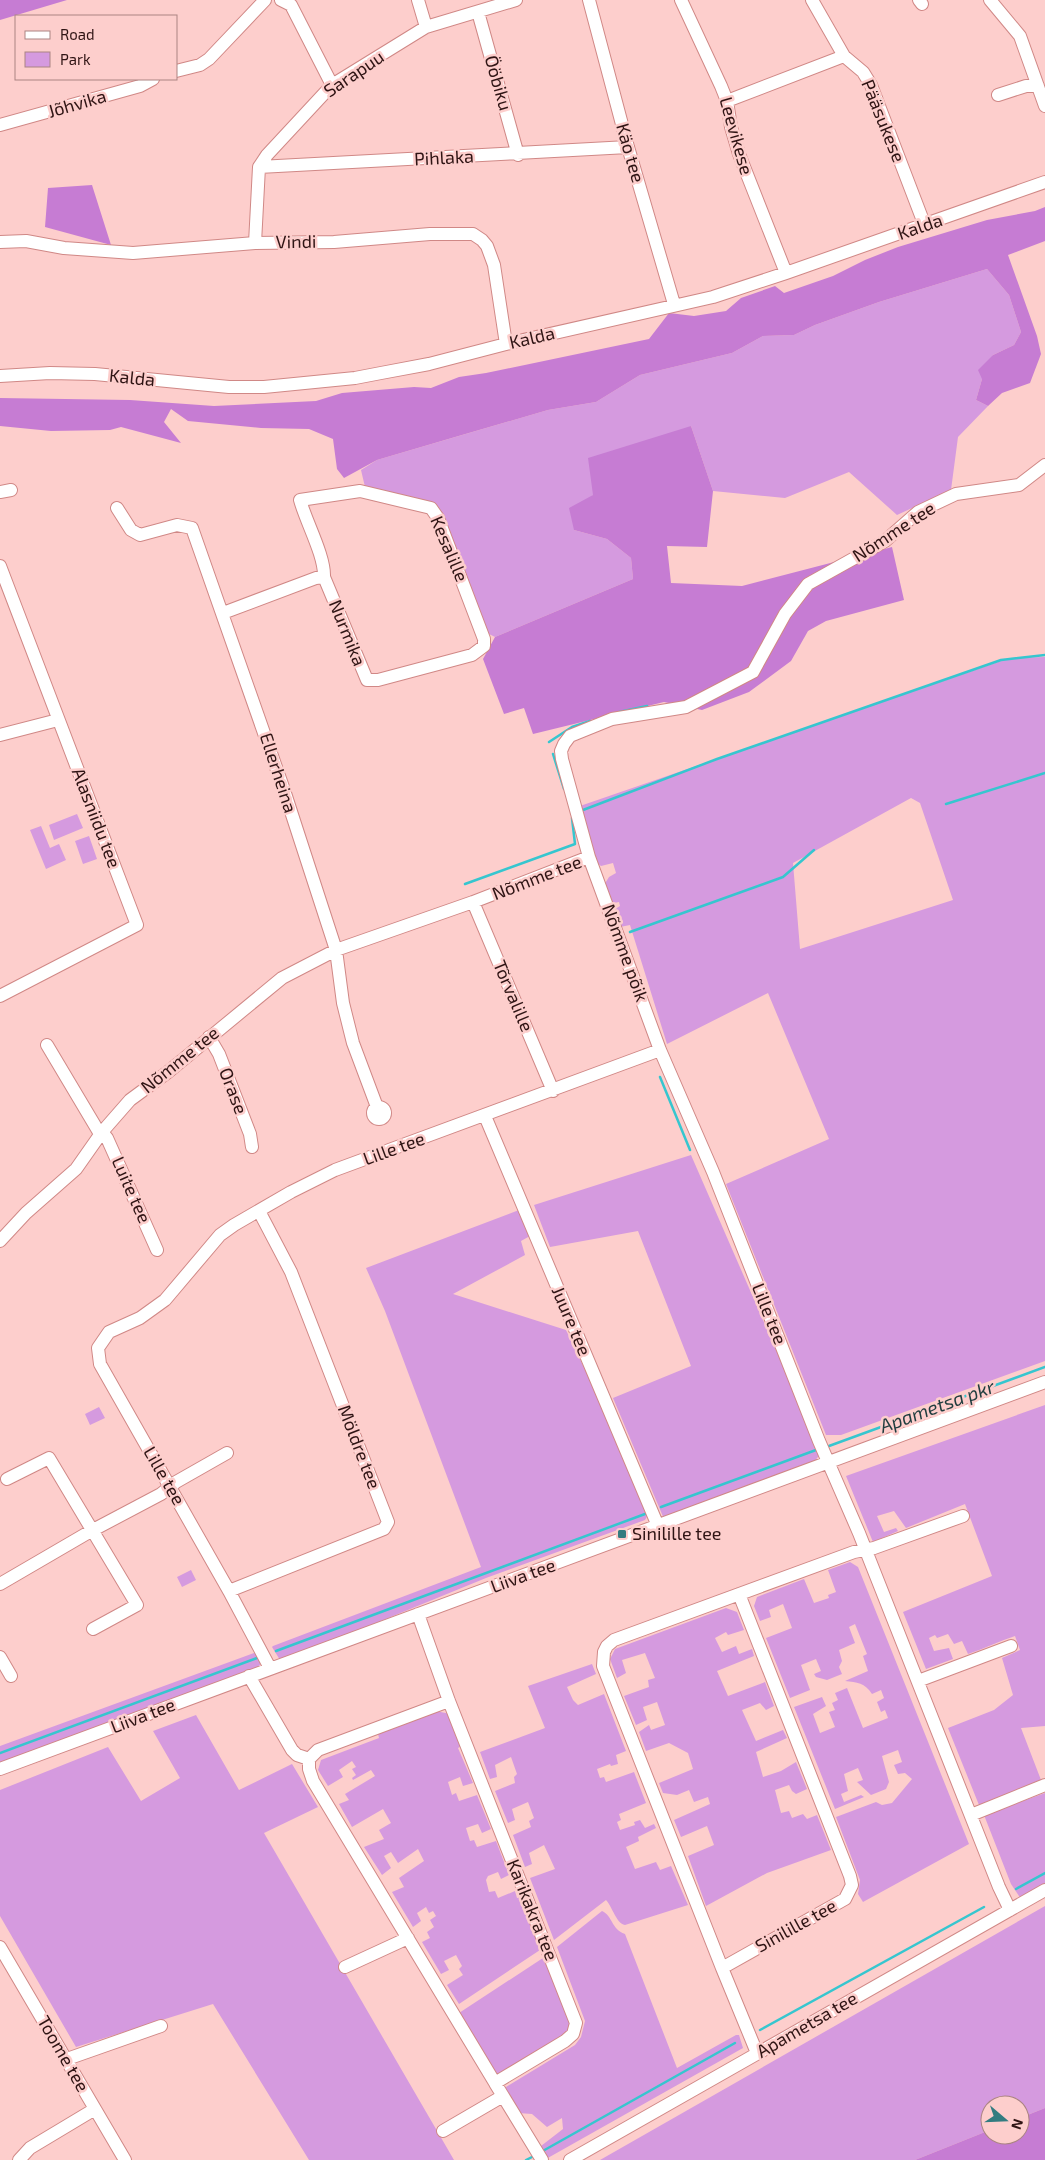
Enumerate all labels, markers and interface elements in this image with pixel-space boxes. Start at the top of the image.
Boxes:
legend [15,15,178,80]
text: Road [60,25,95,43]
street label: Sarapuu [319,45,388,101]
text: Park [60,50,91,68]
street label: Ööbiku [481,53,517,113]
street label: Pääsukese [857,76,910,165]
street label: Jõhvika [45,84,109,122]
street label: Leevikese [715,94,759,177]
street label: Käo tee [612,121,650,185]
street label: Pihlaka [413,144,474,170]
street label: Kalda [894,208,945,244]
street label: Vindi [275,230,317,252]
street label: Kalda [507,321,557,353]
street label: Kalda [108,364,156,390]
street label: Nõmme tee [848,496,939,566]
street label: Kesalille [426,512,474,585]
street label: Nurmika [325,596,371,669]
street label: Ellerheina [256,730,302,815]
street label: Alasniidu tee [68,764,126,871]
street label: Nõmme tee [489,850,584,904]
street label: Nõmme põik [598,901,654,1005]
street label: Tõrvalille [489,957,539,1035]
street label: Nõmme tee [136,1021,223,1097]
street label: Orase [215,1064,253,1117]
street label: Lille tee [360,1127,427,1169]
street label: Luite tee [108,1153,156,1226]
street label: Lille tee [748,1280,792,1347]
street label: Juure tee [547,1283,596,1359]
water label: Apametsa pkr [875,1374,998,1437]
street label: Möldre tee [334,1402,386,1492]
street label: Lille tee [139,1442,190,1509]
place label: Sinilille tee [632,1522,722,1544]
marker: Sinilille tee [616,1528,628,1540]
street label: Liiva tee [487,1553,558,1597]
street label: Liiva tee [107,1693,178,1737]
street label: Karikakra tee [503,1856,563,1964]
street label: Sinilille tee [751,1894,840,1956]
street label: Apametsa tee [752,1986,861,2062]
street label: Toome tee [33,2012,94,2095]
north arrow [980,2095,1030,2145]
text: N [1008,2117,1027,2132]

